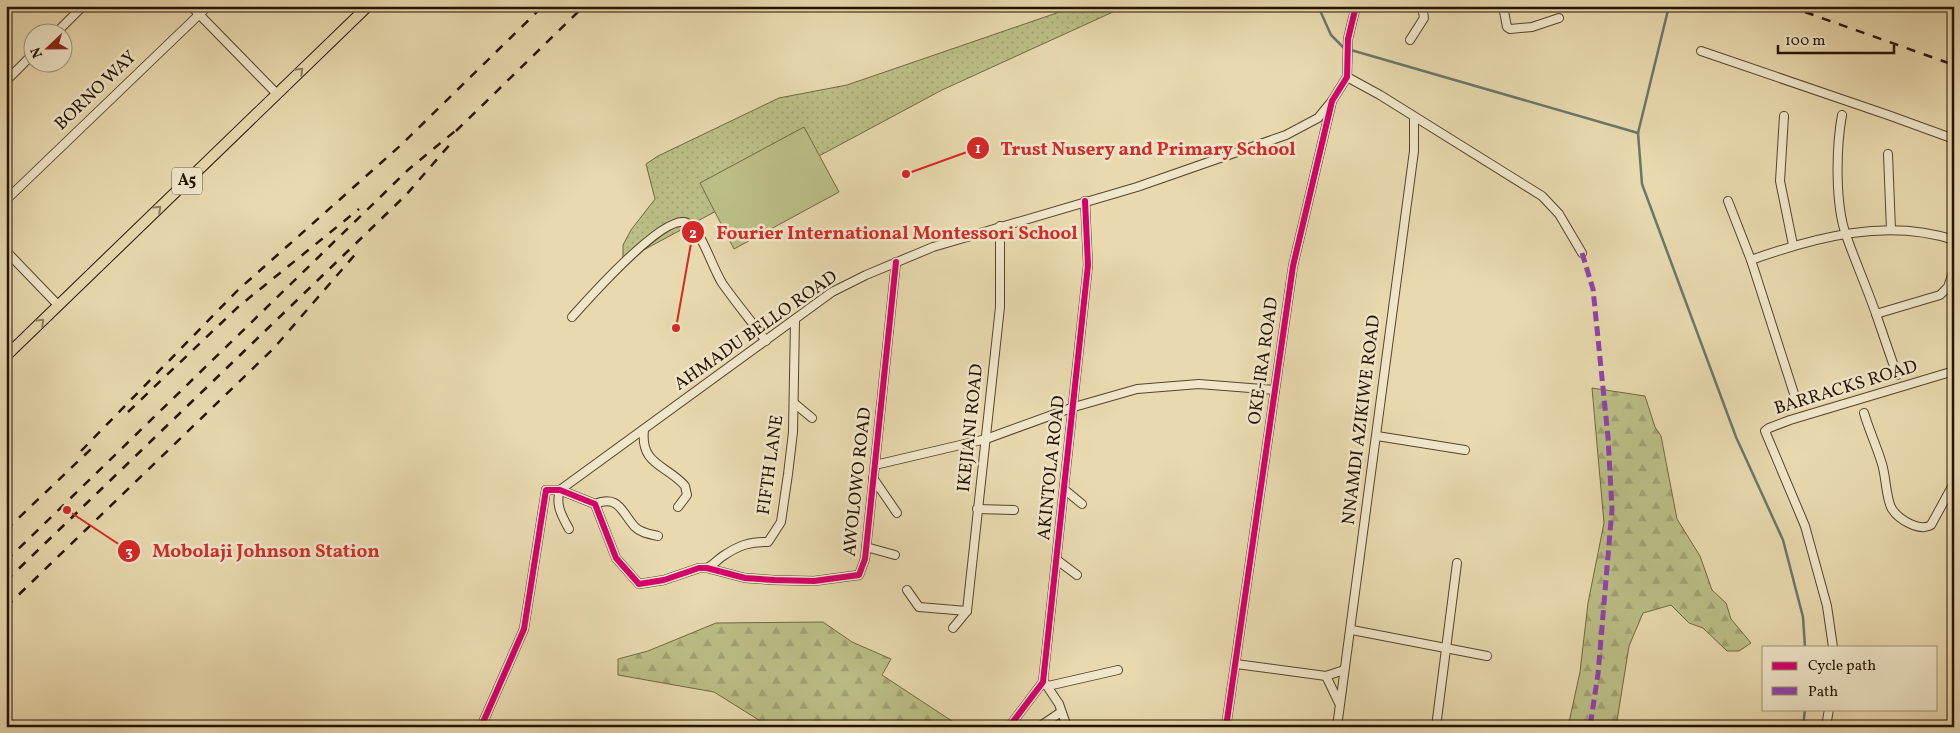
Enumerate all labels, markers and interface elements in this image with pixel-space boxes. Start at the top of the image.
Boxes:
north arrow [22,22,72,72]
scale bar [1778,22,1894,54]
text: 100 m [1785,31,1825,52]
text: N [27,44,48,61]
street label: BORNO WAY [50,46,142,136]
one-way arrow [294,68,303,77]
callout: Trust Nusery and Primary School [965,131,1306,165]
text: Trust Nusery and Primary School [1000,137,1296,163]
text: 1 [975,139,981,160]
road number: A5 [172,168,202,195]
one-way arrow [152,206,161,215]
callout: Fourier International Montessori School [681,215,1087,249]
text: Fourier International Montessori School [716,221,1078,247]
text: 2 [689,224,697,245]
street label: AHMADU BELLO ROAD [669,265,843,397]
street label: OKE-IRA ROAD [1243,296,1285,426]
street label: NNAMDI AZIKIWE ROAD [1337,314,1387,526]
one-way arrow [36,319,45,328]
street label: BARRACKS ROAD [1771,354,1921,422]
street label: IKEJIANI ROAD [952,363,990,493]
street label: AKINTOLA ROAD [1032,394,1072,542]
street label: AWOLOWO ROAD [838,406,878,558]
street label: FIFTH LANE [752,413,790,517]
callout: Mobolaji Johnson Station [117,534,389,568]
text: Mobolaji Johnson Station [152,539,380,565]
text: 3 [125,542,133,563]
legend [1762,646,1938,710]
text: Cycle path [1808,656,1876,677]
text: Path [1808,682,1838,703]

